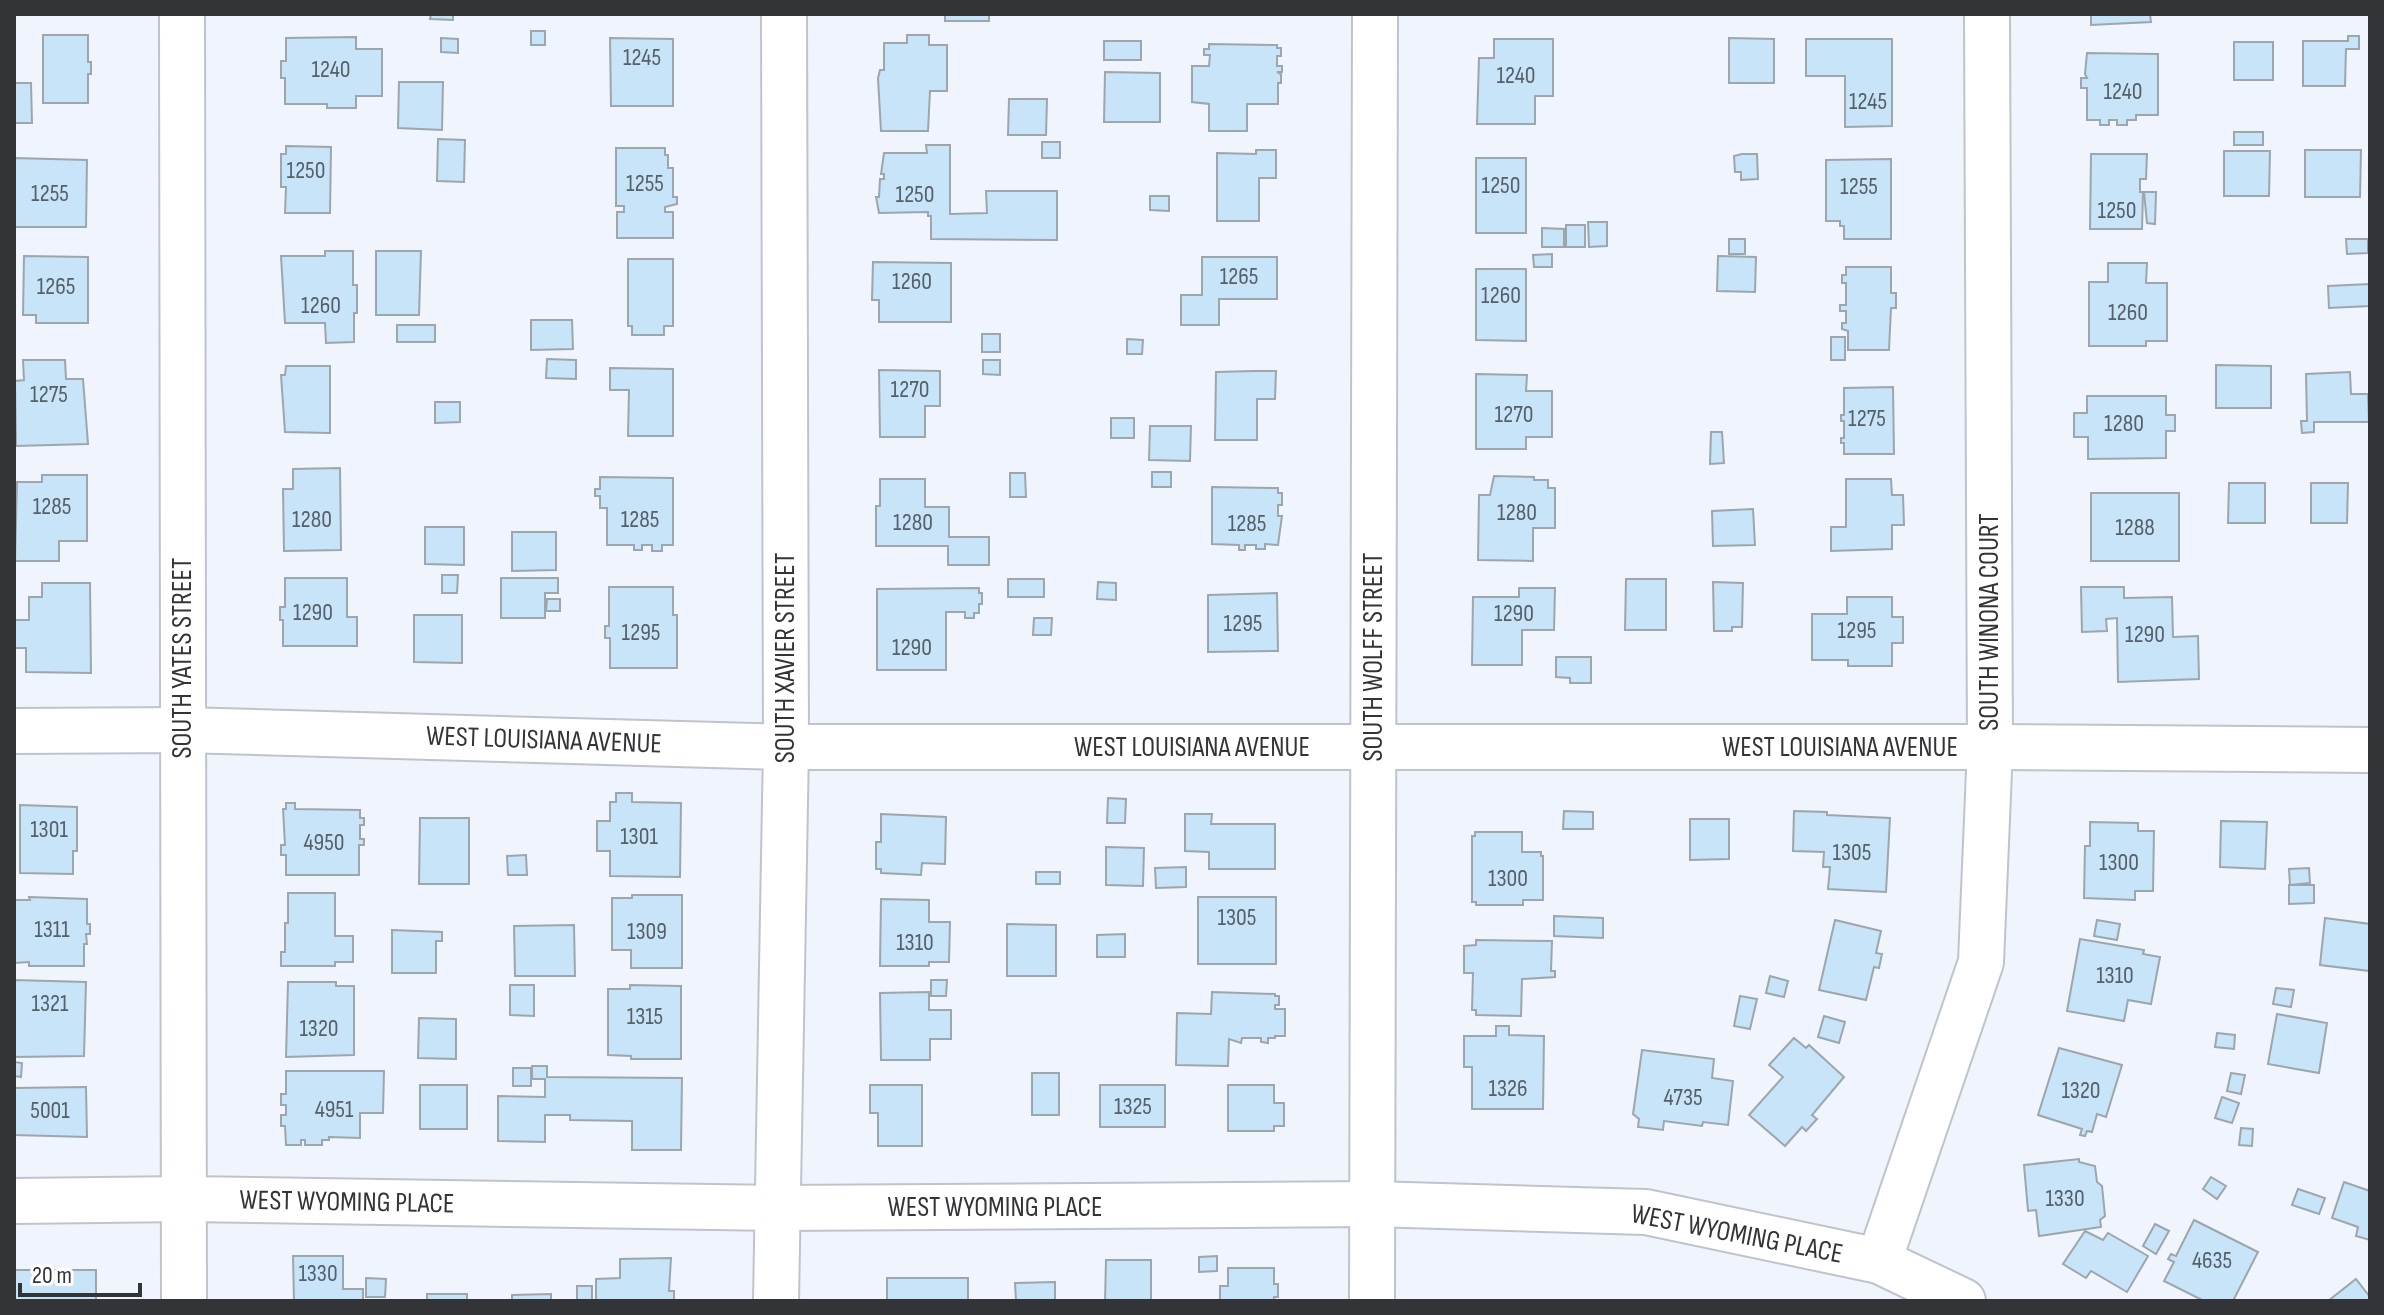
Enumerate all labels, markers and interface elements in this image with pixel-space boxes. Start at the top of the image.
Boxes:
house number: 1245 [623,43,661,72]
house number: 1240 [311,55,351,84]
house number: 1240 [1496,61,1536,90]
house number: 1240 [2103,77,2143,106]
house number: 1245 [1849,87,1887,116]
house number: 1250 [287,156,325,185]
house number: 1255 [626,169,664,198]
house number: 1250 [1482,171,1520,200]
house number: 1255 [1840,172,1878,201]
house number: 1255 [31,179,69,208]
house number: 1250 [896,180,934,209]
house number: 1250 [2098,196,2136,225]
house number: 1265 [1220,262,1258,291]
house number: 1260 [892,267,932,296]
house number: 1265 [37,272,75,301]
house number: 1260 [1481,281,1521,310]
house number: 1260 [301,291,341,320]
house number: 1260 [2108,298,2148,327]
house number: 1270 [891,375,929,404]
house number: 1275 [30,380,68,409]
house number: 1270 [1495,400,1533,429]
house number: 1275 [1848,404,1886,433]
house number: 1280 [2104,409,2144,438]
house number: 1285 [33,492,71,521]
house number: 1280 [1497,498,1537,527]
house number: 1280 [292,505,332,534]
house number: 1285 [621,505,659,534]
house number: 1280 [893,508,933,537]
house number: 1285 [1228,509,1266,538]
street label: SOUTH WINONA COURT [1973,513,2006,731]
house number: 1288 [2115,513,2155,542]
street label: SOUTH XAVIER STREET [769,553,802,763]
street label: SOUTH WOLFF STREET [1357,553,1390,761]
street label: SOUTH YATES STREET [166,558,199,758]
house number: 1290 [293,598,333,627]
house number: 1290 [1494,599,1534,628]
house number: 1295 [1224,609,1262,638]
house number: 1295 [1838,616,1876,645]
house number: 1295 [622,618,660,647]
house number: 1290 [2125,620,2165,649]
house number: 1290 [892,633,932,662]
street label: WEST LOUISIANA AVENUE [426,719,662,761]
street label: WEST LOUISIANA AVENUE [1074,731,1310,764]
street label: WEST LOUISIANA AVENUE [1722,731,1958,764]
house number: 1301 [30,815,68,844]
house number: 1301 [620,822,658,851]
house number: 4950 [303,828,345,857]
house number: 1305 [1833,838,1871,867]
house number: 1300 [2099,848,2139,877]
house number: 1300 [1488,864,1528,893]
house number: 1305 [1218,903,1256,932]
house number: 1311 [34,915,70,944]
house number: 1309 [627,917,667,946]
house number: 1310 [896,928,934,957]
house number: 1310 [2096,961,2134,990]
house number: 1321 [32,989,69,1018]
house number: 1315 [627,1002,663,1031]
house number: 1320 [299,1014,339,1043]
house number: 1326 [1489,1074,1527,1103]
house number: 1320 [2061,1076,2101,1105]
house number: 4735 [1663,1083,1703,1112]
house number: 1325 [1114,1092,1152,1121]
house number: 4951 [315,1095,354,1124]
house number: 5001 [30,1096,70,1125]
street label: WEST WYOMING PLACE [239,1184,455,1220]
house number: 1330 [2045,1184,2085,1213]
street label: WEST WYOMING PLACE [887,1191,1103,1224]
street label: WEST WYOMING PLACE [1628,1197,1846,1271]
house number: 4635 [2192,1246,2232,1275]
scale bar [20,1247,140,1297]
house number: 1330 [298,1259,338,1288]
text: 20 m [32,1261,72,1290]

